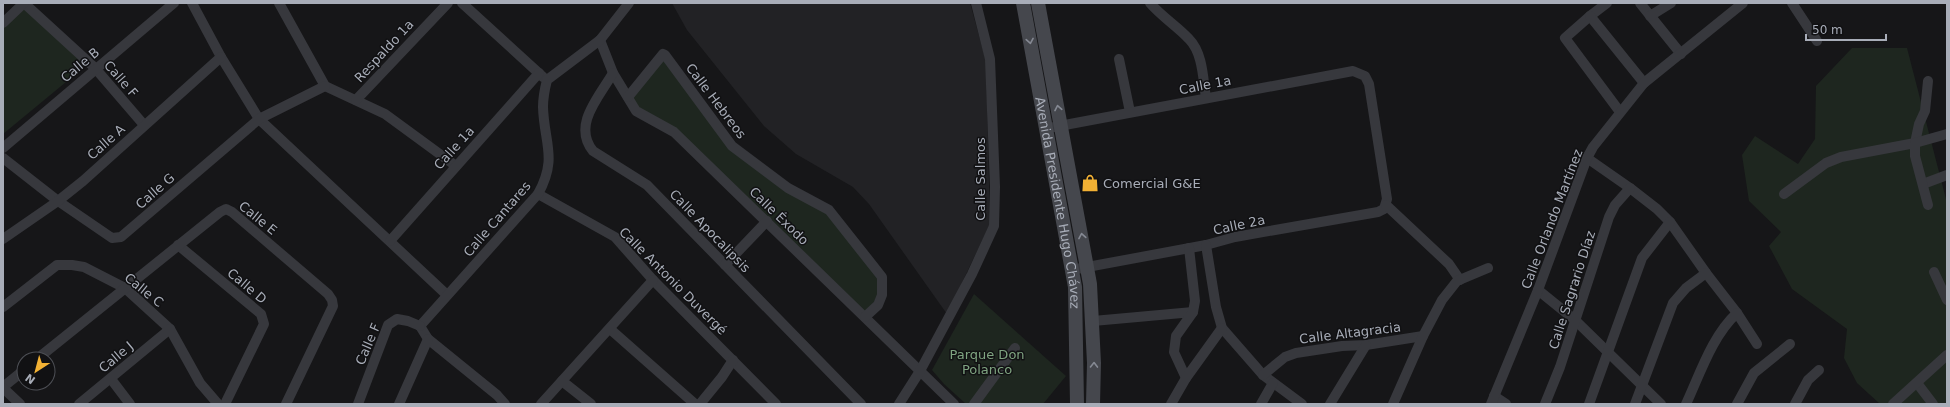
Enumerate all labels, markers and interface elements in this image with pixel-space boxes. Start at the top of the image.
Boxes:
scale bar [1806,16,1886,42]
street label: Respaldo 1a [351,17,417,85]
text: 50 m [1812,23,1843,37]
one-way arrow [1025,38,1034,44]
street label: Calle B [58,45,102,85]
street label: Calle F [101,58,141,100]
street label: Calle Hebreos [683,60,749,142]
street label: Calle 1a [1178,73,1232,97]
street label: Avenida Presidente Hugo Chávez [1033,95,1083,309]
one-way arrow [1054,105,1063,111]
street label: Calle A [84,121,128,163]
street label: Calle 1a [431,123,477,173]
street label: Calle Salmos [973,137,988,221]
street label: Calle Orlando Martínez [1518,147,1586,291]
street label: Calle G [133,170,177,212]
shop icon: Comercial G&E [1080,173,1100,193]
place label: Comercial G&E [1103,176,1201,191]
street label: Calle Cantares [460,178,534,260]
street label: Calle Éxodo [746,184,812,248]
street label: Calle Apocalipsis [667,186,753,276]
street label: Calle E [236,198,280,238]
street label: Calle 2a [1212,212,1266,238]
street label: Calle Antonio Duvergé [616,224,730,338]
street label: Calle Sagrario Díaz [1546,229,1598,351]
one-way arrow [1078,233,1086,239]
street label: Calle D [224,265,270,307]
street label: Calle C [122,270,166,310]
street label: Calle Altagracia [1298,319,1402,347]
street label: Calle F [353,321,383,367]
street label: Calle J [96,338,136,376]
park label: Parque Don Polanco [949,347,1025,377]
north arrow [16,351,56,391]
one-way arrow [1090,362,1098,368]
text: N [23,371,38,387]

